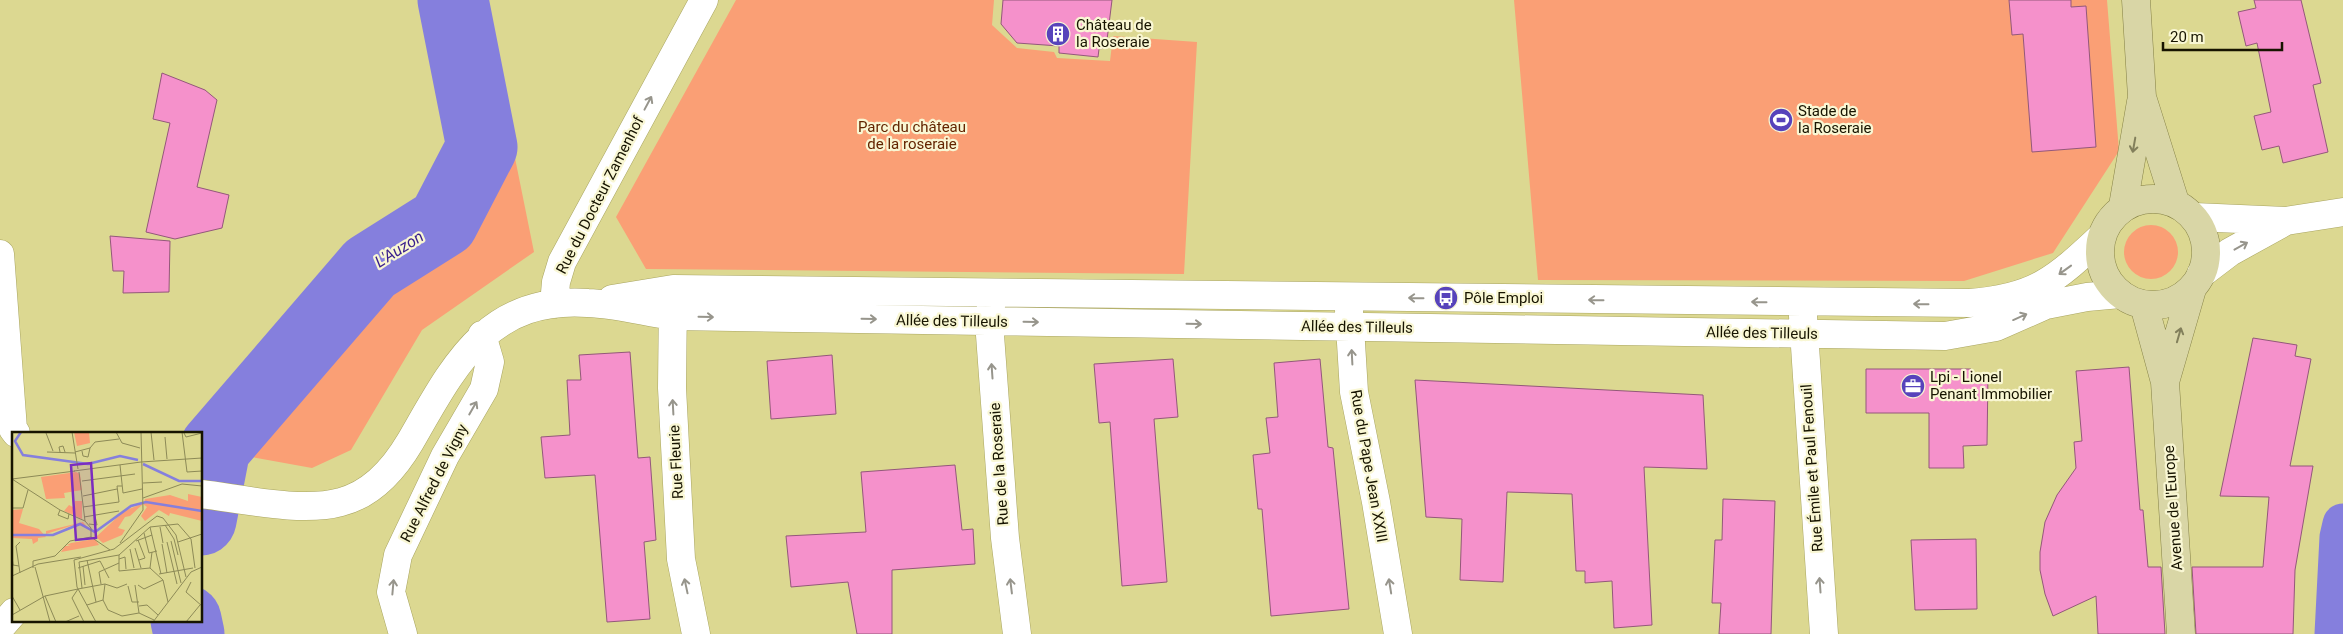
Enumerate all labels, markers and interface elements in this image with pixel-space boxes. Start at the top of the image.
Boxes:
place label: Château de la Roseraie [1076,16,1152,51]
scale bar [2163,20,2282,52]
building icon: Château de la Roseraie [1045,21,1071,47]
text: 20 m [2170,28,2204,46]
one-way arrow [644,96,654,110]
place label: Stade de la Roseraie [1798,102,1872,137]
sports icon: Stade de la Roseraie [1768,107,1794,133]
street label: Rue du Docteur Zamenhof [552,113,648,277]
park label: Parc du château de la roseraie [858,118,966,153]
one-way arrow [2128,136,2138,152]
water label: L'Auzon [371,227,427,271]
one-way arrow [2234,241,2249,251]
one-way arrow [2058,265,2072,275]
bus stop icon: Pôle Emploi [1433,285,1459,311]
place label: Pôle Emploi [1464,289,1543,307]
one-way arrow [1409,293,1425,303]
one-way arrow [1589,295,1605,305]
one-way arrow [1751,297,1768,307]
one-way arrow [1914,299,1930,309]
street label: Allée des Tilleuls [896,311,1008,331]
one-way arrow [2012,311,2027,321]
one-way arrow [698,312,714,322]
one-way arrow [860,314,876,324]
one-way arrow [1022,317,1039,327]
street label: Allée des Tilleuls [1301,317,1413,337]
one-way arrow [1185,320,1201,329]
street label: Allée des Tilleuls [1706,323,1818,343]
one-way arrow [2175,328,2185,344]
one-way arrow [1348,349,1357,365]
one-way arrow [988,364,997,380]
place label: Lpi - Lionel Penant Immobilier [1930,368,2052,403]
office icon: Lpi - Lionel Penant Immobilier [1900,373,1926,399]
street label: Rue Émile et Paul Fenouil [1797,384,1827,552]
street label: Rue du Pape Jean XXIII [1347,388,1391,544]
one-way arrow [668,399,678,416]
one-way arrow [469,401,478,416]
street label: Rue de la Roseraie [986,402,1012,526]
street label: Rue Alfred de Vigny [396,421,472,545]
street label: Rue Fleurie [665,425,687,499]
inset map [12,432,202,622]
street label: Avenue de l'Europe [2160,445,2186,571]
one-way arrow [1006,578,1016,594]
one-way arrow [1385,578,1395,594]
one-way arrow [1816,578,1825,594]
one-way arrow [388,579,398,595]
one-way arrow [681,579,690,595]

